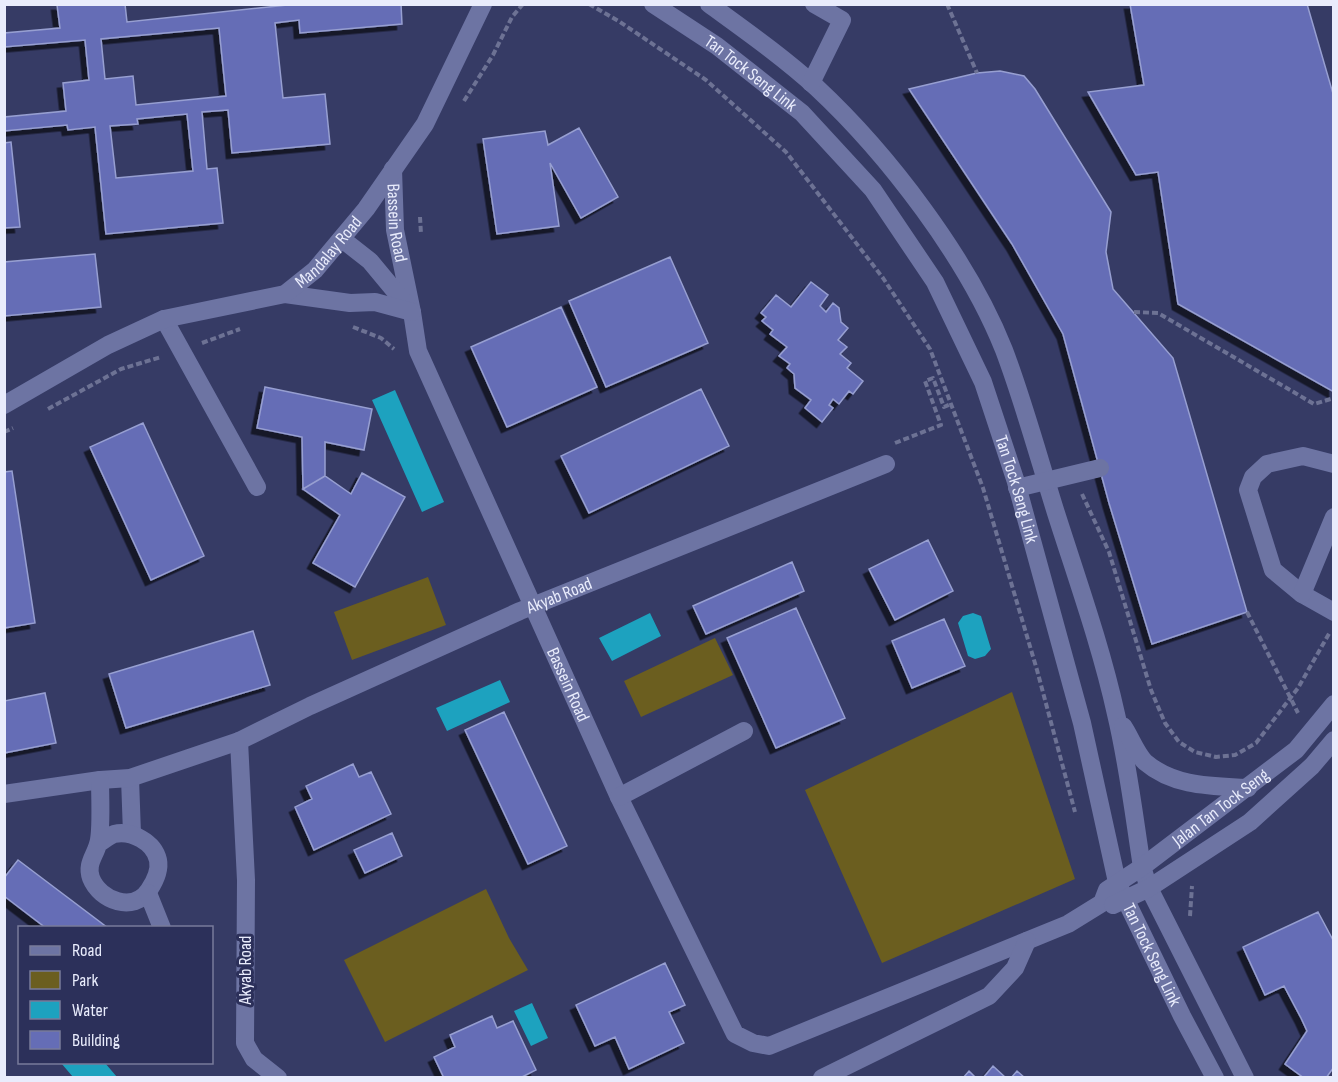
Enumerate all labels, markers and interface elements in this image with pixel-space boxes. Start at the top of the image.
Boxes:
street label: Tan Tock Seng Link [701,31,801,116]
street label: Bassein Road [382,183,411,264]
street label: Mandalay Road [291,212,366,293]
street label: Tan Tock Seng Link [990,433,1042,546]
street label: Akyab Road [523,573,595,619]
street label: Bassein Road [542,644,594,725]
street label: Jalan Tan Tock Seng [1168,764,1273,852]
street label: Tan Tock Seng Link [1118,900,1186,1010]
legend [18,926,213,1064]
street label: Akyab Road [235,936,256,1005]
text: Road [72,940,102,961]
text: Park [72,970,98,991]
text: Water [72,1000,108,1021]
text: Building [72,1030,120,1051]

